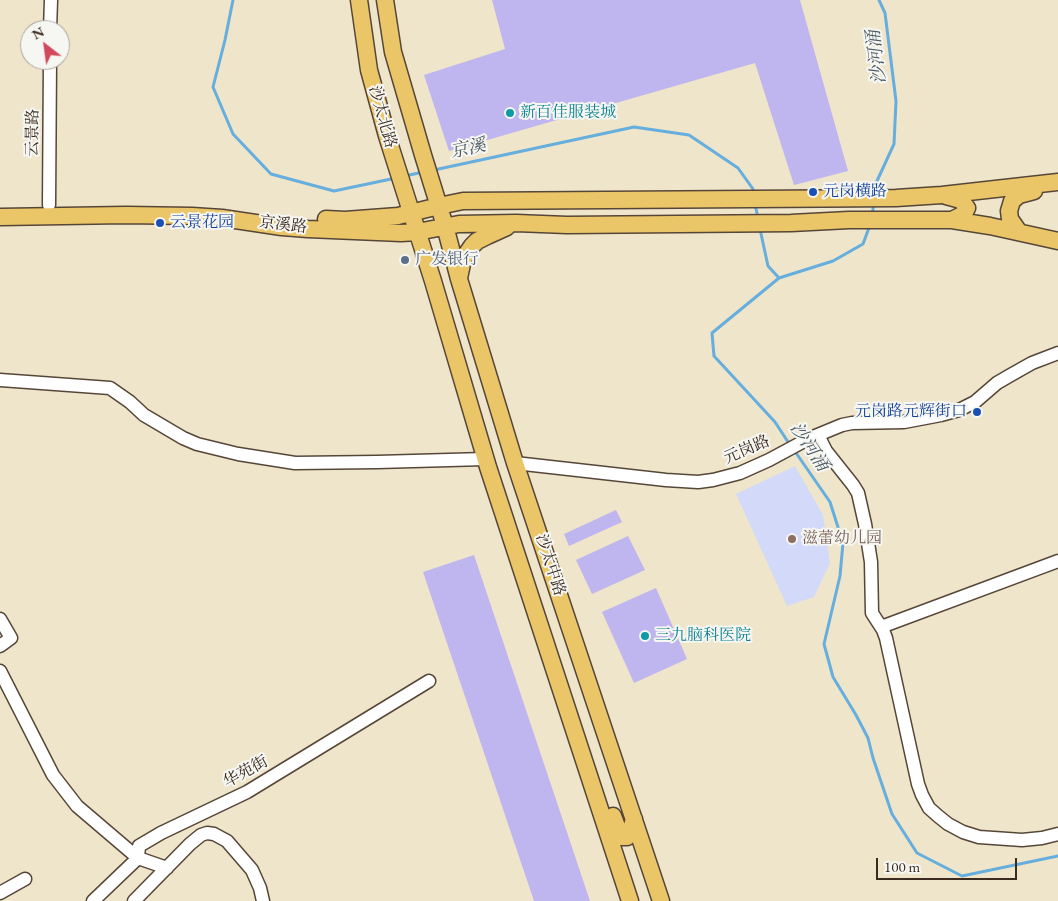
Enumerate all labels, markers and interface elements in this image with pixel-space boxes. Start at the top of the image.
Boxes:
north arrow [20,20,70,70]
text: N [29,22,47,44]
water label: 沙河涌 [863,29,891,85]
street label: 沙太北路 [364,84,400,150]
place label: 新百佳服装城 [520,103,616,123]
marker: 新百佳服装城 [504,107,516,119]
street label: 云景路 [23,109,43,157]
water label: 京溪 [448,135,488,163]
place label: 元岗横路 [823,182,887,202]
marker: 元岗横路 [807,186,819,198]
place label: 云景花园 [170,213,234,233]
street label: 京溪路 [258,213,308,237]
marker: 云景花园 [154,217,166,229]
place label: 广发银行 [415,250,479,270]
marker: 广发银行 [399,254,411,266]
place label: 元岗路元辉街口 [855,402,967,422]
marker: 元岗路元辉街口 [971,406,983,418]
water label: 沙河涌 [785,419,833,475]
street label: 元岗路 [721,432,773,468]
place label: 滋蕾幼儿园 [802,529,882,549]
street label: 沙太中路 [531,532,569,598]
marker: 滋蕾幼儿园 [786,533,798,545]
place label: 三九脑科医院 [655,626,751,646]
marker: 三九脑科医院 [639,630,651,642]
street label: 华苑街 [220,752,272,792]
scale bar [878,848,1019,880]
text: 100 m [884,857,920,876]

